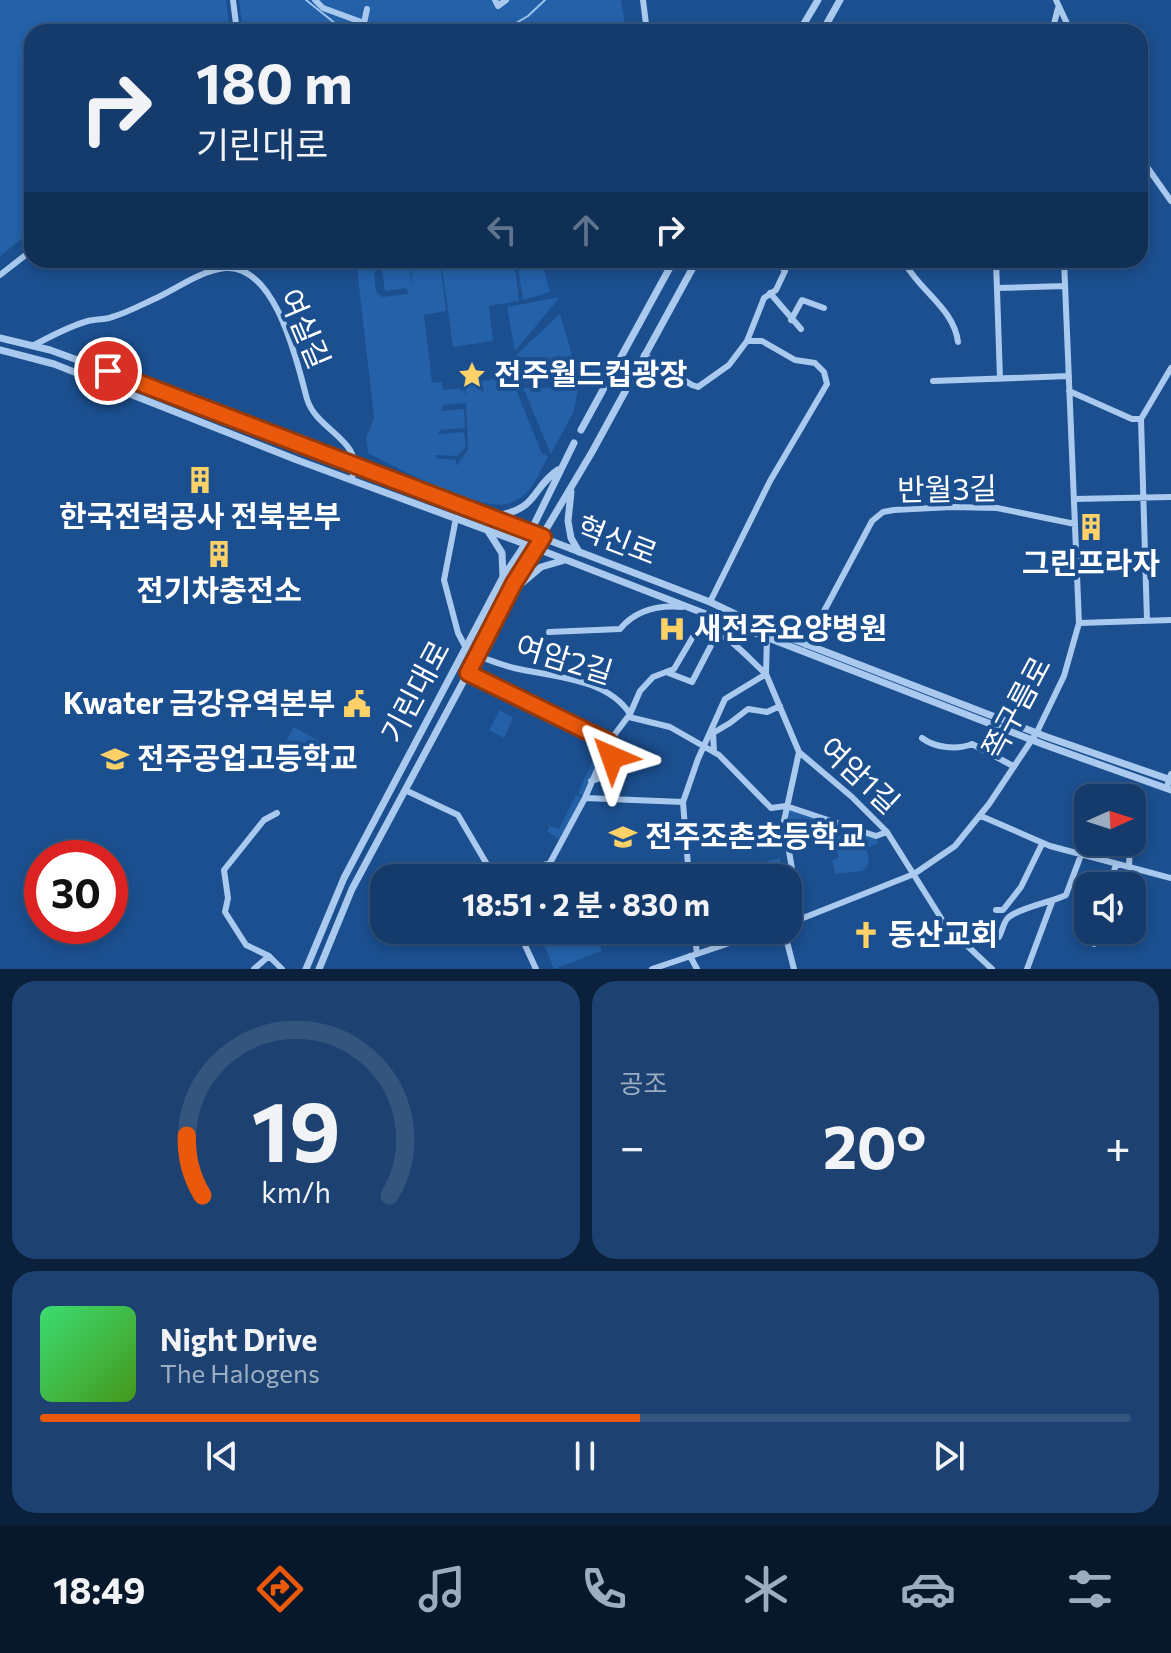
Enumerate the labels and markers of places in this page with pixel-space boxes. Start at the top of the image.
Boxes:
pin [74,337,142,405]
place label: 전주월드컵광장 [494,354,688,391]
place icon: 전주월드컵광장 [457,360,487,390]
building icon: 한국전력공사 전북본부 [185,465,215,495]
place label: 한국전력공사 전북본부 [59,496,341,533]
building icon: 그린프라자 [1076,512,1106,542]
building icon: 전기차충전소 [204,539,234,569]
place label: 그린프라자 [1022,543,1160,580]
place label: 전기차충전소 [136,570,302,607]
place label: 새전주요양병원 [694,608,887,645]
hospital icon: 새전주요양병원 [657,614,687,644]
place label: Kwater 금강유역본부 [63,683,335,720]
public building icon: Kwater 금강유역본부 [342,689,372,719]
place label: 전주공업고등학교 [137,738,358,775]
school or university icon: 전주공업고등학교 [100,744,130,774]
place label: 전주조촌초등학교 [645,816,866,853]
school or university icon: 전주조촌초등학교 [608,822,638,852]
place label: 동산교회 [888,914,998,951]
church icon: 동산교회 [851,920,881,950]

